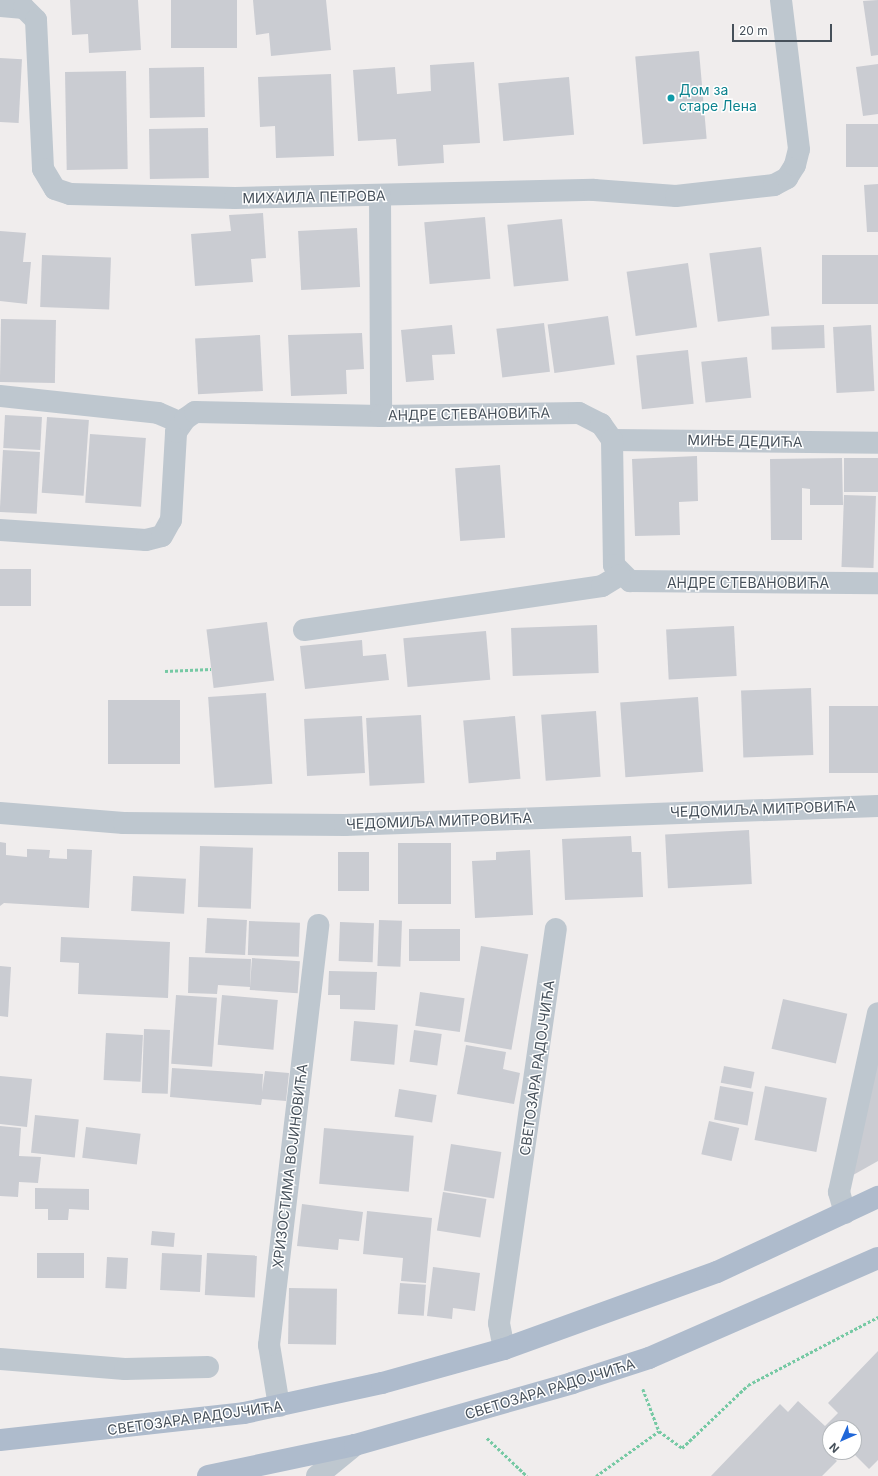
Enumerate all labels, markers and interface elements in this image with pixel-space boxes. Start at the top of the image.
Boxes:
scale bar [734,16,834,42]
text: 20 m [739,23,768,38]
place label: Дом за старе Лена [679,82,757,114]
marker: Дом за старе Лена [666,93,676,103]
street label: МИХАИЛА ПЕТРОВА [242,187,386,207]
street label: АНДРЕ СТЕВАНОВИЋА [388,404,550,424]
street label: МИЊЕ ДЕДИЋА [687,432,803,450]
street label: АНДРЕ СТЕВАНОВИЋА [667,575,829,591]
street label: ЧЕДОМИЉА МИТРОВИЋА [670,797,856,821]
street label: ЧЕДОМИЉА МИТРОВИЋА [346,809,532,833]
street label: СВЕТОЗАРА РАДОЈЧИЋА [516,979,558,1157]
street label: ХРИЗОСТИМА ВОЈИНОВИЋА [269,1063,311,1269]
street label: СВЕТОЗАРА РАДОЈЧИЋА [463,1355,637,1423]
street label: СВЕТОЗАРА РАДОЈЧИЋА [106,1397,284,1439]
north arrow [822,1420,862,1460]
text: N [826,1440,842,1456]

